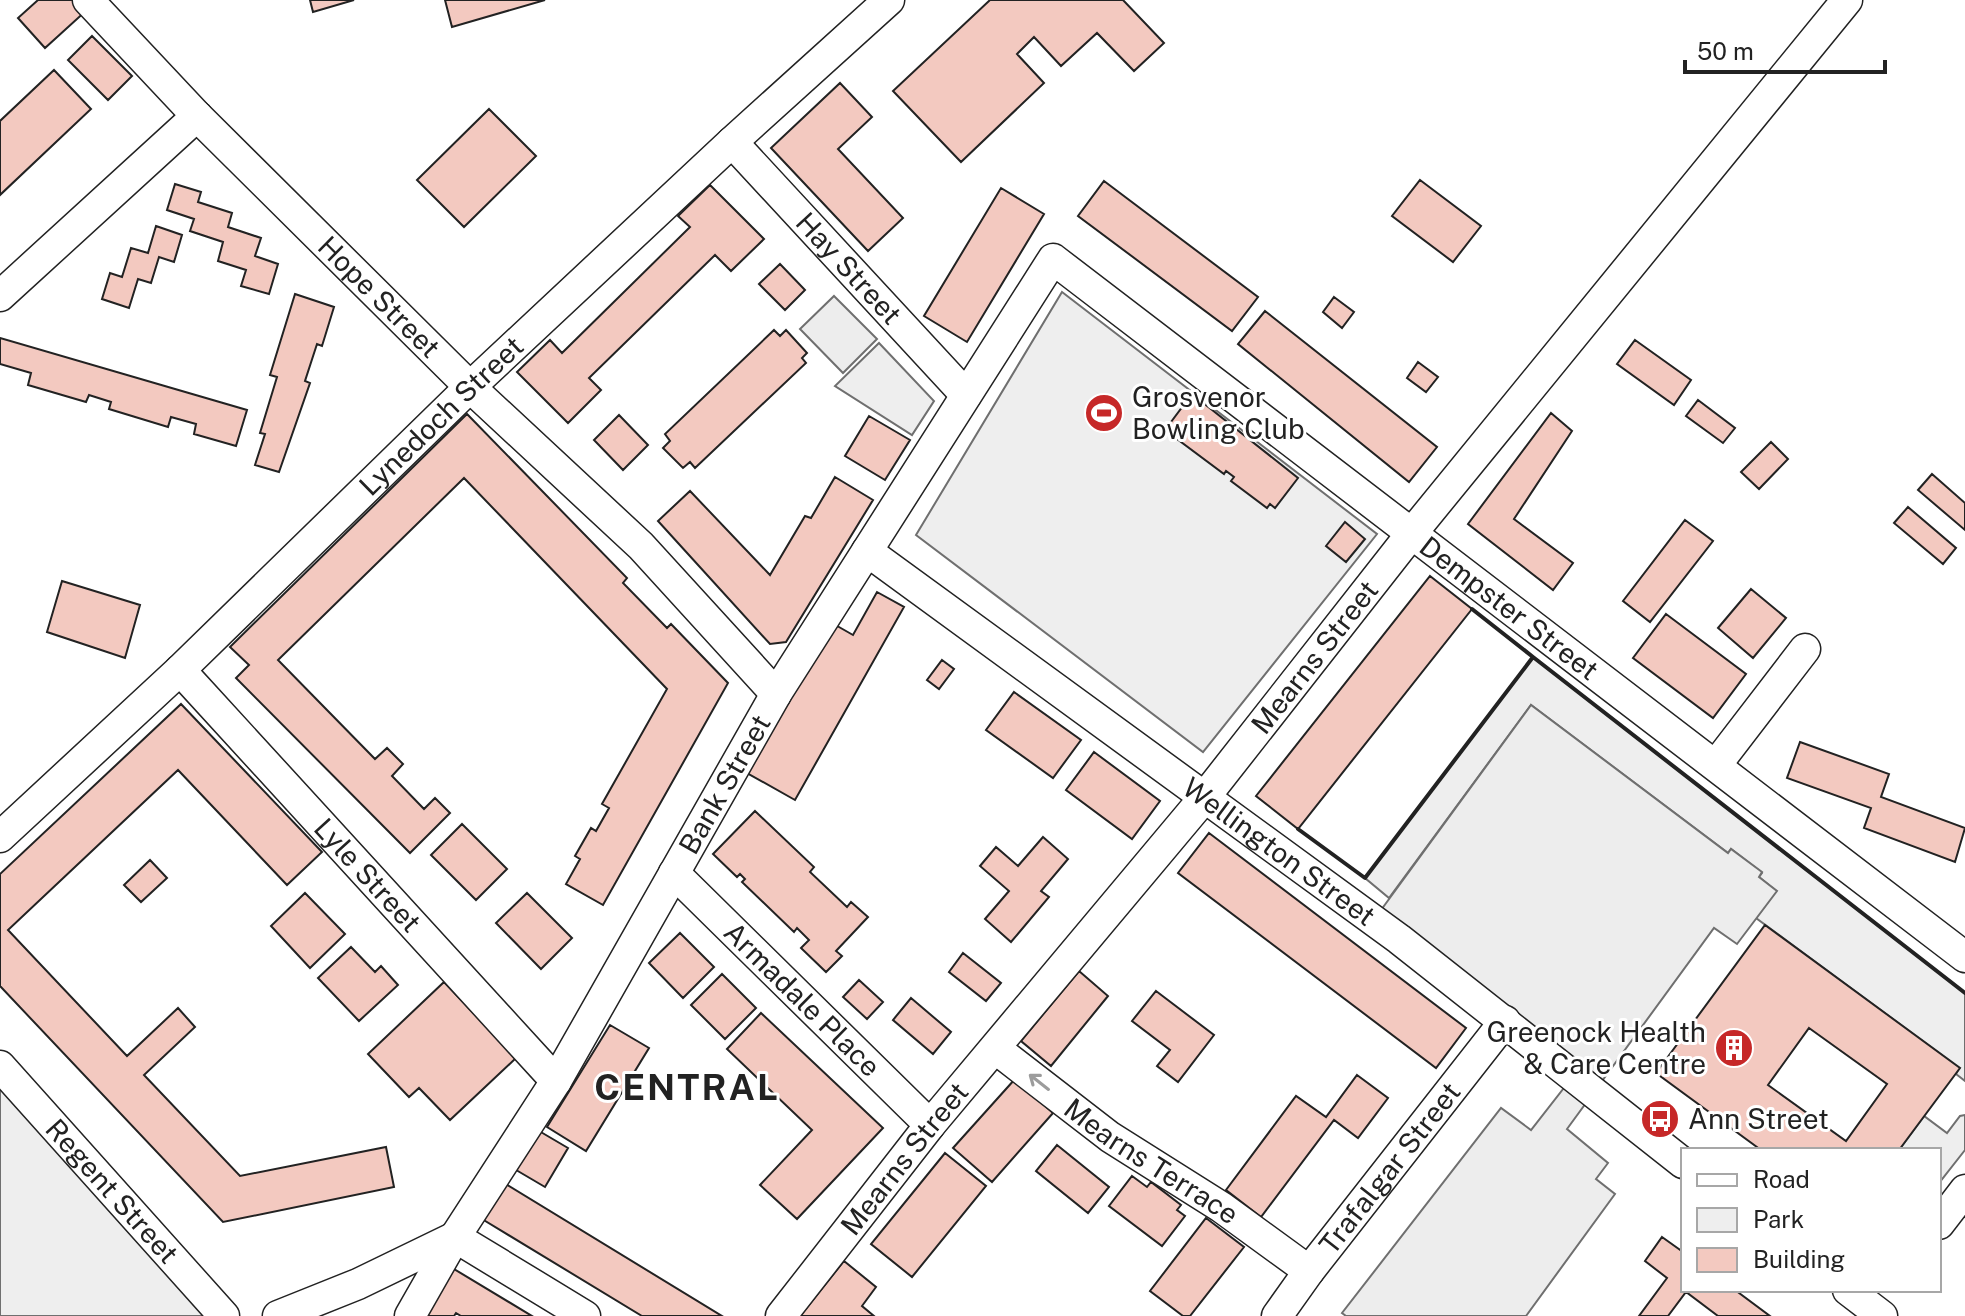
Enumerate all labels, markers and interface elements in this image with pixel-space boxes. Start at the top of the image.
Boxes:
scale bar [1685,24,1885,74]
text: 50 m [1697,37,1754,65]
street label: Hay Street [790,205,909,331]
street label: Hope Street [312,229,447,364]
street label: Lynedoch Street [352,329,530,502]
place label: Grosvenor Bowling Club [1132,380,1305,445]
sports icon: Grosvenor Bowling Club [1083,392,1125,434]
street label: Dempster Street [1414,529,1605,686]
street label: Mearns Street [1244,574,1384,740]
street label: Bank Street [672,709,777,860]
street label: Wellington Street [1177,770,1382,932]
street label: Lyle Street [308,811,428,938]
street label: Armadale Place [718,915,887,1083]
place label: Greenock Health & Care Centre [1487,1015,1706,1080]
building icon: Greenock Health & Care Centre [1713,1027,1755,1069]
district label: CENTRAL [594,1066,780,1108]
one-way arrow [1029,1073,1050,1090]
street label: Mearns Street [834,1075,975,1241]
street label: Trafalgar Street [1312,1075,1467,1260]
street label: Mearns Terrace [1058,1091,1245,1230]
bus stop icon: Ann Street [1639,1098,1681,1140]
place label: Ann Street [1688,1102,1829,1135]
street label: Regent Street [39,1112,186,1270]
legend [1681,1148,1941,1292]
text: Road [1753,1165,1810,1193]
text: Park [1753,1205,1804,1233]
text: Building [1753,1245,1845,1273]

